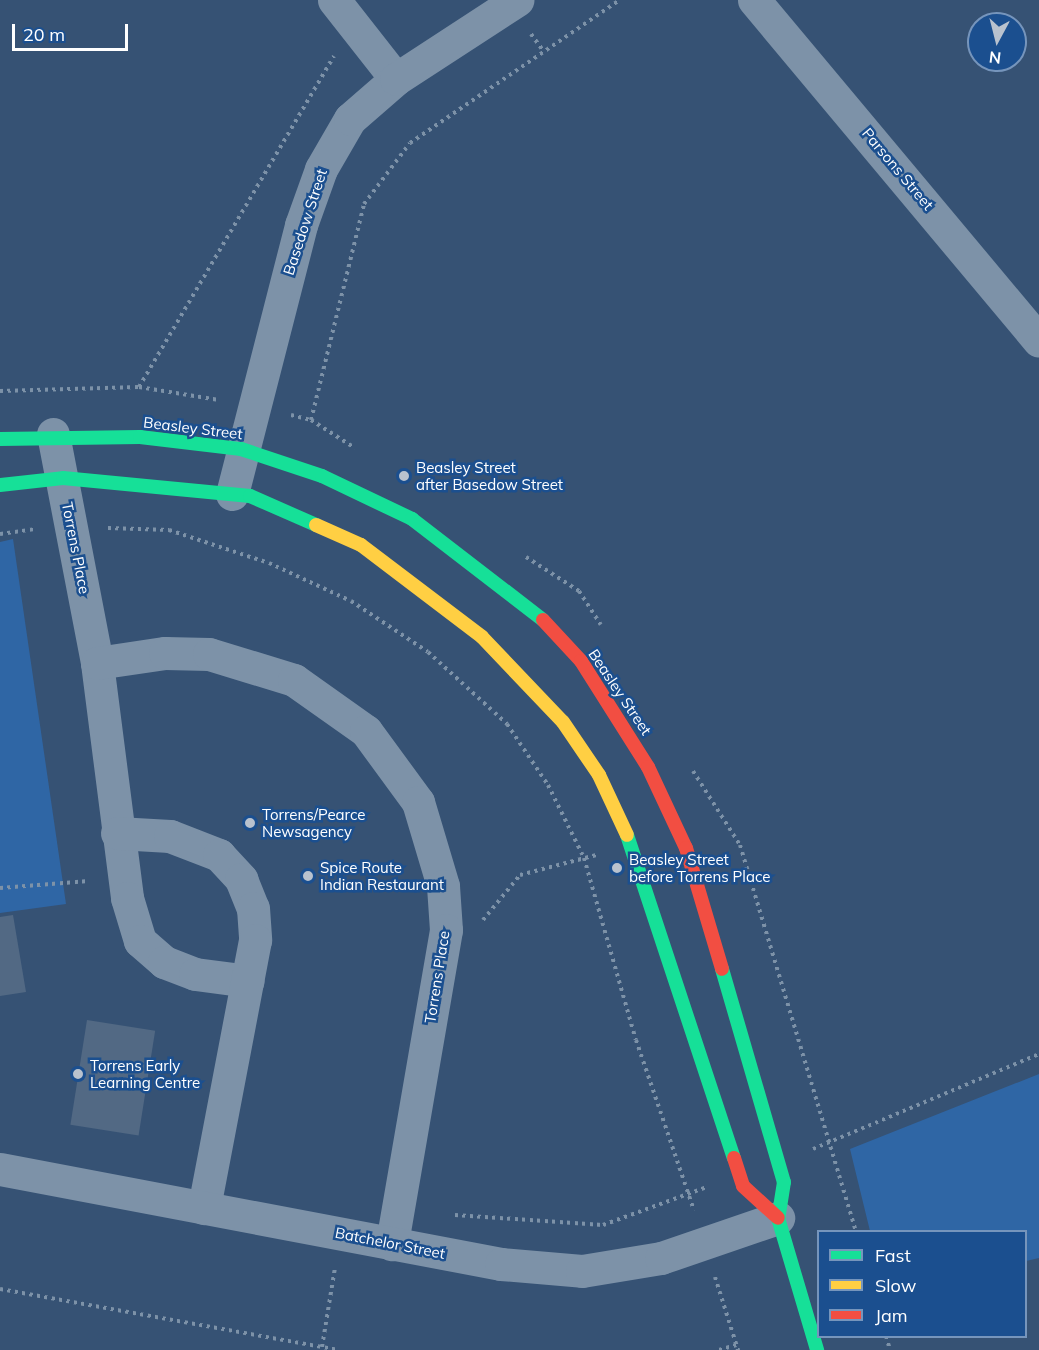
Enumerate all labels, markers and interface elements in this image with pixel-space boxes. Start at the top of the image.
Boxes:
scale bar [15,12,130,50]
north arrow [967,12,1027,72]
text: 20 m [23,23,65,46]
text: N [988,47,1002,69]
street label: Parsons Street [859,124,937,214]
street label: Basedow Street [279,167,331,277]
street label: Beasley Street [142,413,244,443]
place label: Beasley Street after Basedow Street [416,458,563,493]
marker: Beasley Street after Basedow Street [397,469,411,483]
street label: Torrens Place [58,500,94,596]
street label: Beasley Street [585,646,655,738]
place label: Torrens/Pearce Newsagency [262,805,365,840]
marker: Torrens/Pearce Newsagency [243,816,257,830]
place label: Beasley Street before Torrens Place [629,850,770,885]
place label: Spice Route Indian Restaurant [320,858,444,893]
marker: Beasley Street before Torrens Place [610,861,624,875]
marker: Spice Route Indian Restaurant [301,869,315,883]
street label: Torrens Place [421,929,453,1025]
place label: Torrens Early Learning Centre [90,1056,200,1091]
marker: Torrens Early Learning Centre [71,1067,85,1081]
street label: Batchelor Street [333,1224,447,1262]
legend [817,1230,1027,1338]
text: Fast [875,1244,911,1267]
text: Slow [875,1274,916,1297]
text: Jam [875,1304,908,1327]

